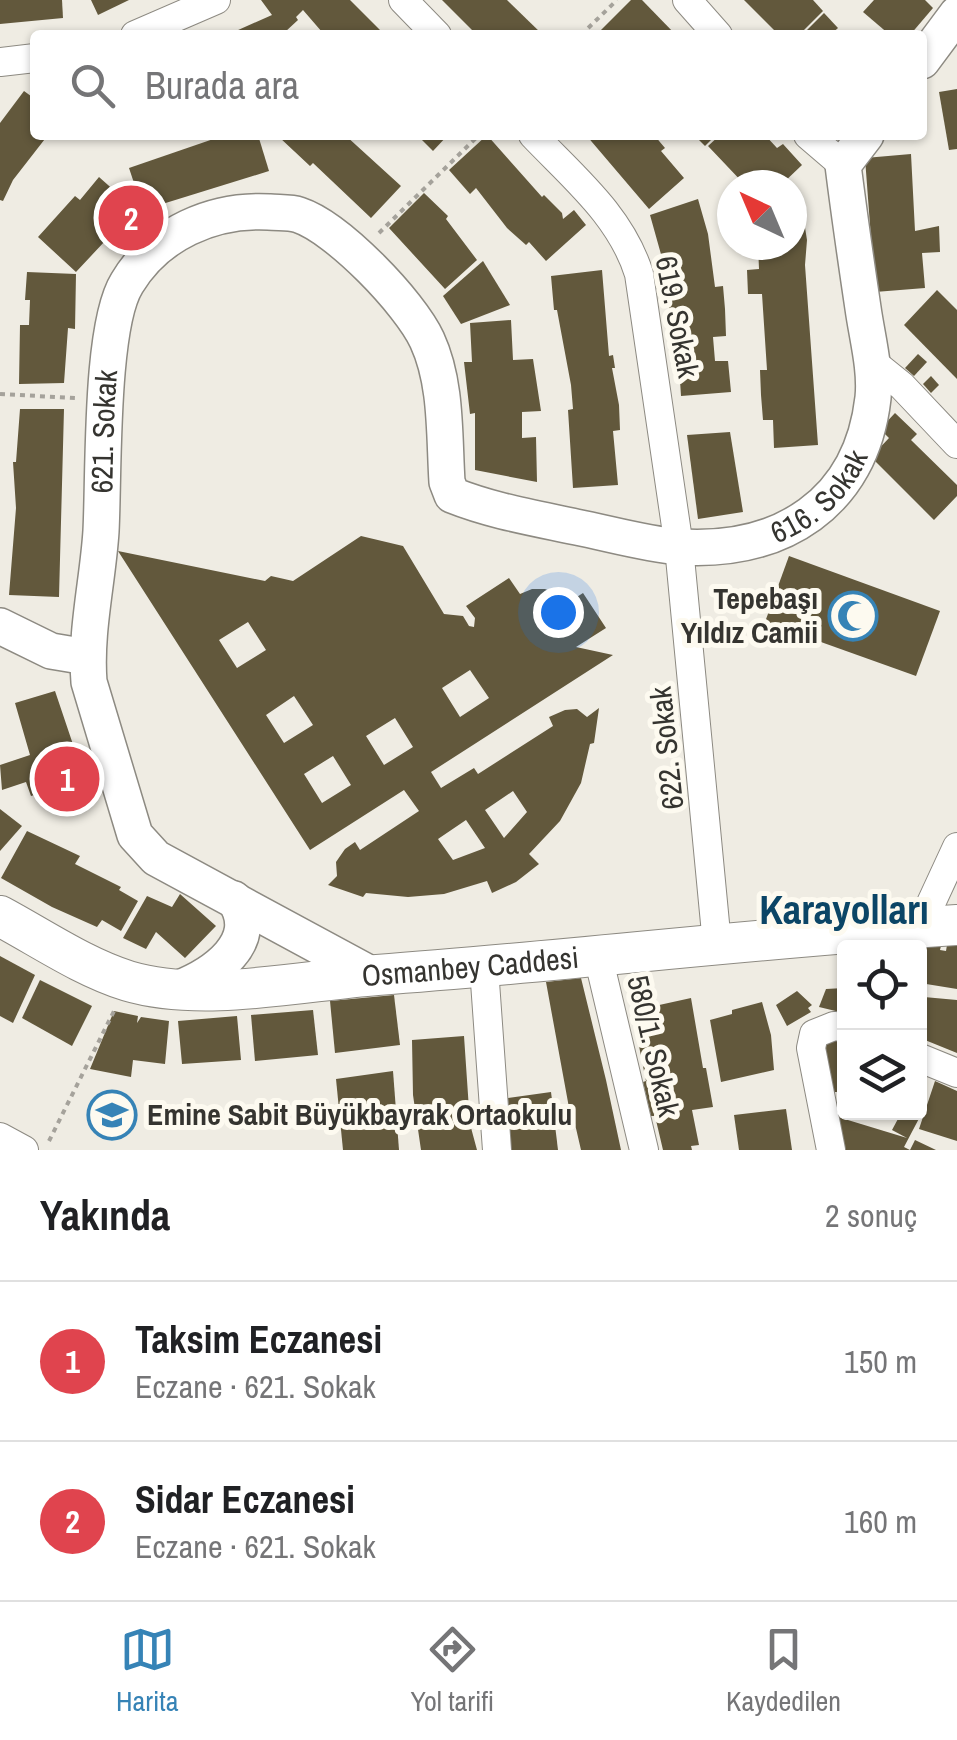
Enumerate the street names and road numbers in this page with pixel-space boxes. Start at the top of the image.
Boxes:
street label: 619. Sokak [647,253,709,382]
street label: 621. Sokak [81,367,126,494]
street label: 616. Sokak [764,442,877,552]
street label: 622. Sokak [640,684,692,811]
street label: Osmanbey Caddesi [360,937,580,995]
street label: 580/1. Sokak [618,971,690,1121]

